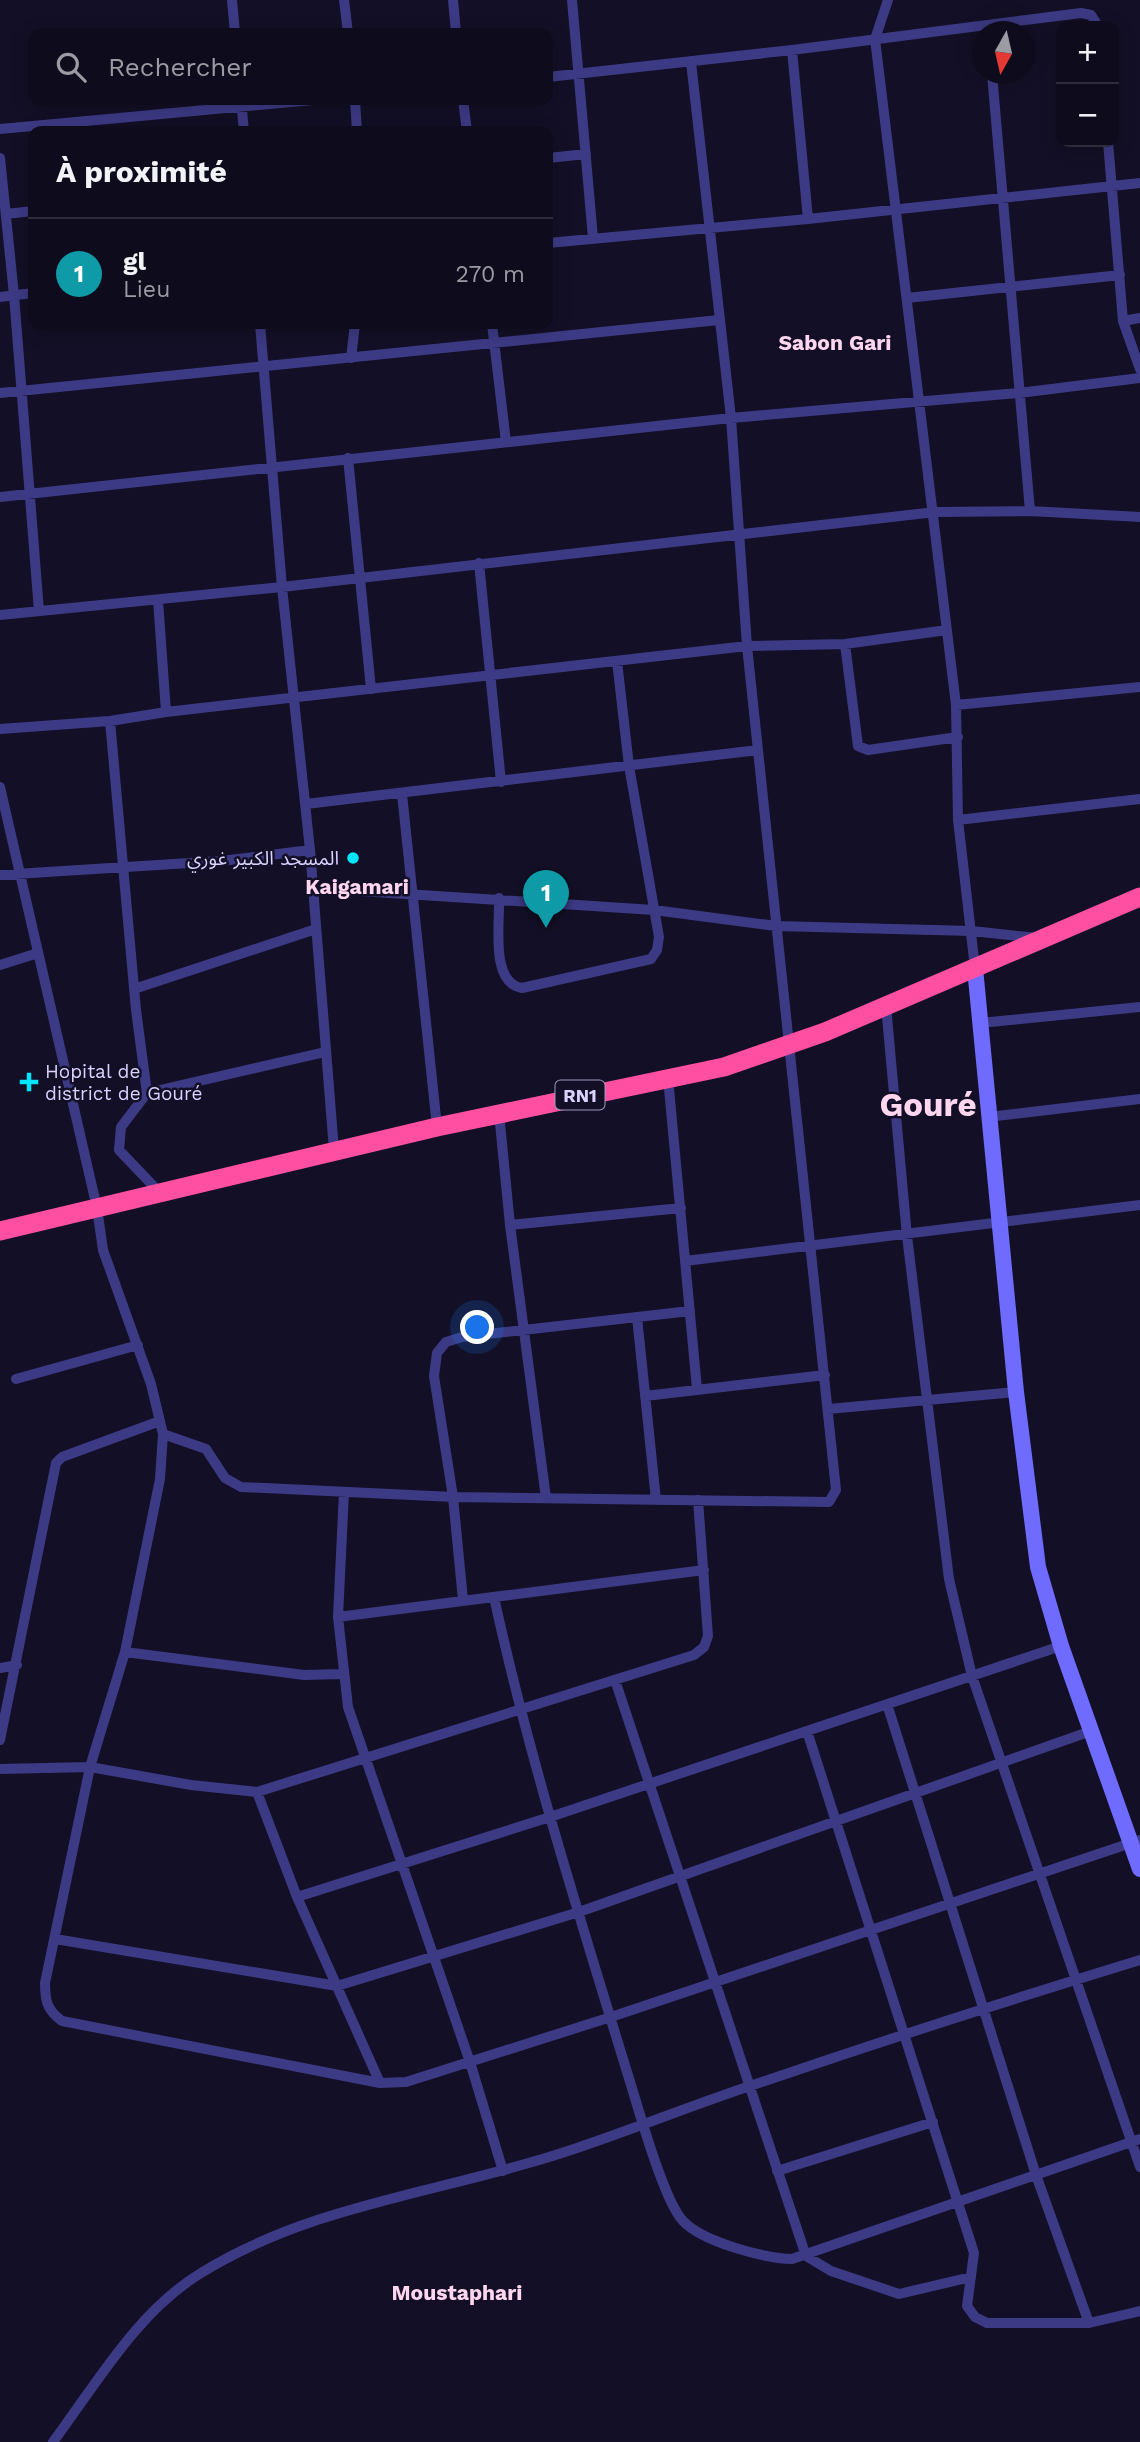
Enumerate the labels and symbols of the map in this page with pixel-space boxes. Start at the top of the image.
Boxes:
north arrow [972,21,1035,84]
district label: Sabon Gari [779,330,891,355]
place label: المسجد الكبير غوري [187,847,339,873]
marker: المسجد الكبير غوري [345,850,361,866]
pin: 1 [523,870,569,928]
district label: Kaigamari [305,874,409,899]
place label: Hopital de district de Gouré [45,1060,202,1105]
marker: Hopital de district de Gouré [19,1072,39,1092]
road number: RN1 [556,1080,604,1110]
district label: Gouré [879,1085,977,1124]
your location [460,1310,494,1344]
district label: Moustaphari [392,2280,522,2305]

